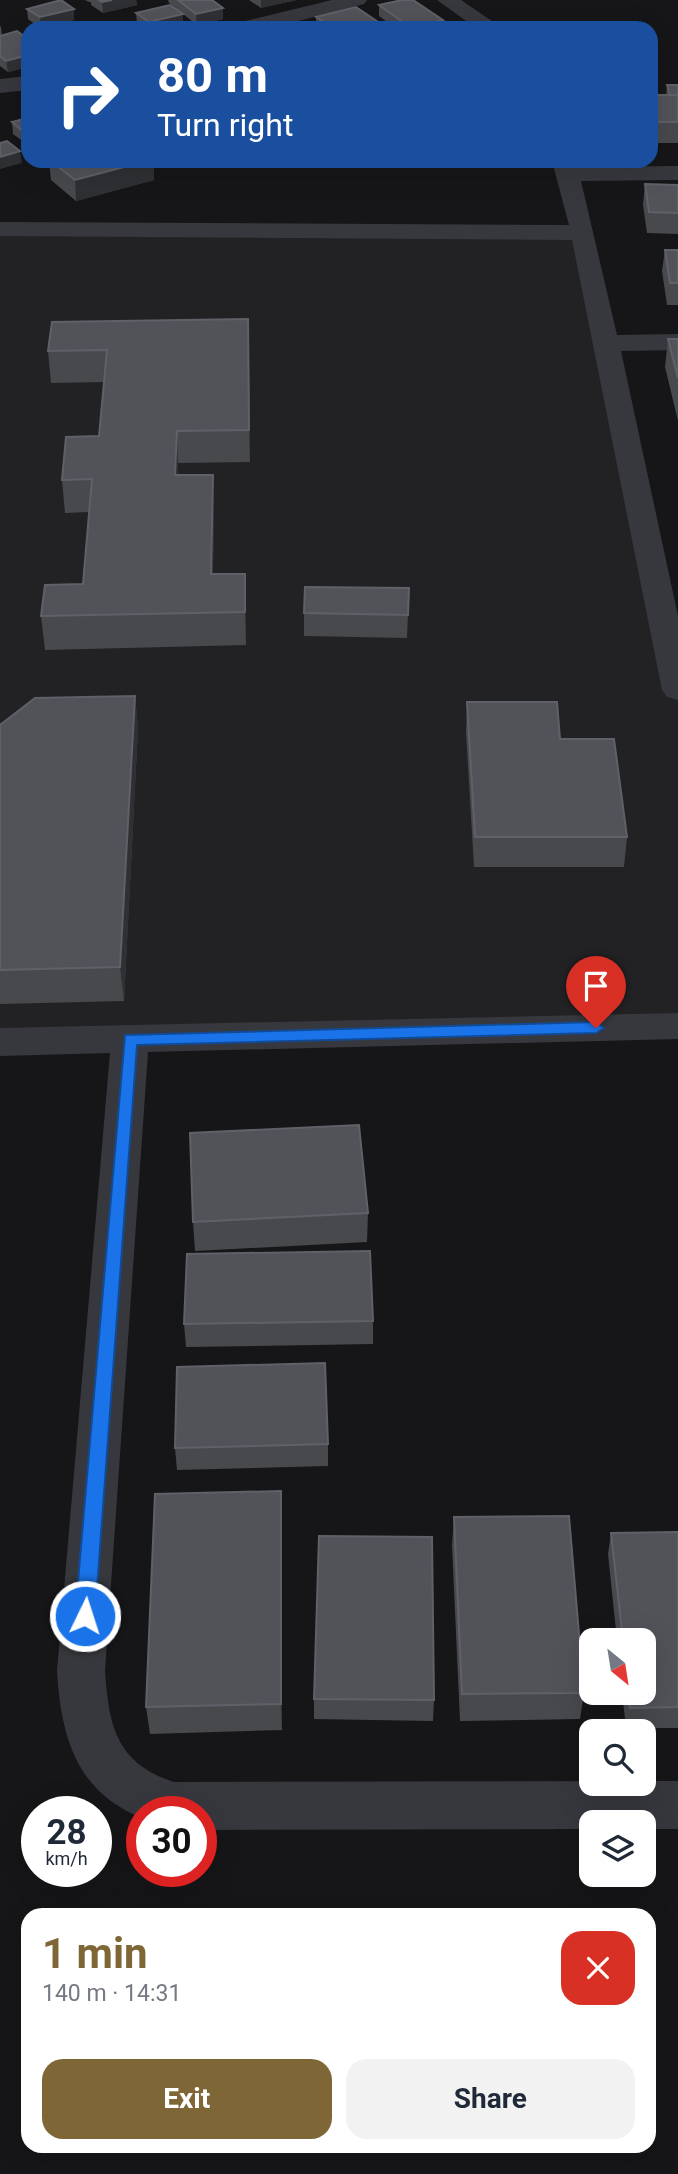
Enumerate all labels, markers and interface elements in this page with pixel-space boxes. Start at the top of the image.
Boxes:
text: 80 m [157,47,268,104]
icon: right [42,49,133,140]
text: Turn right [157,106,293,144]
pin [566,956,626,1028]
icon: arrive [577,967,615,1005]
position arrow [48,1579,122,1653]
north arrow [579,1628,656,1704]
map controls [579,1628,656,1887]
button: search [579,1719,656,1796]
speed limit sign: 30 [126,1796,217,1887]
button: layers [579,1810,656,1887]
text: 28 [46,1812,87,1853]
text: km/h [45,1848,88,1869]
text: 1 min [42,1929,148,1978]
button: close [561,1931,635,2005]
text: 140 m · 14:31 [42,1980,181,2007]
button: Exit [42,2059,332,2139]
button: Share [346,2059,635,2139]

